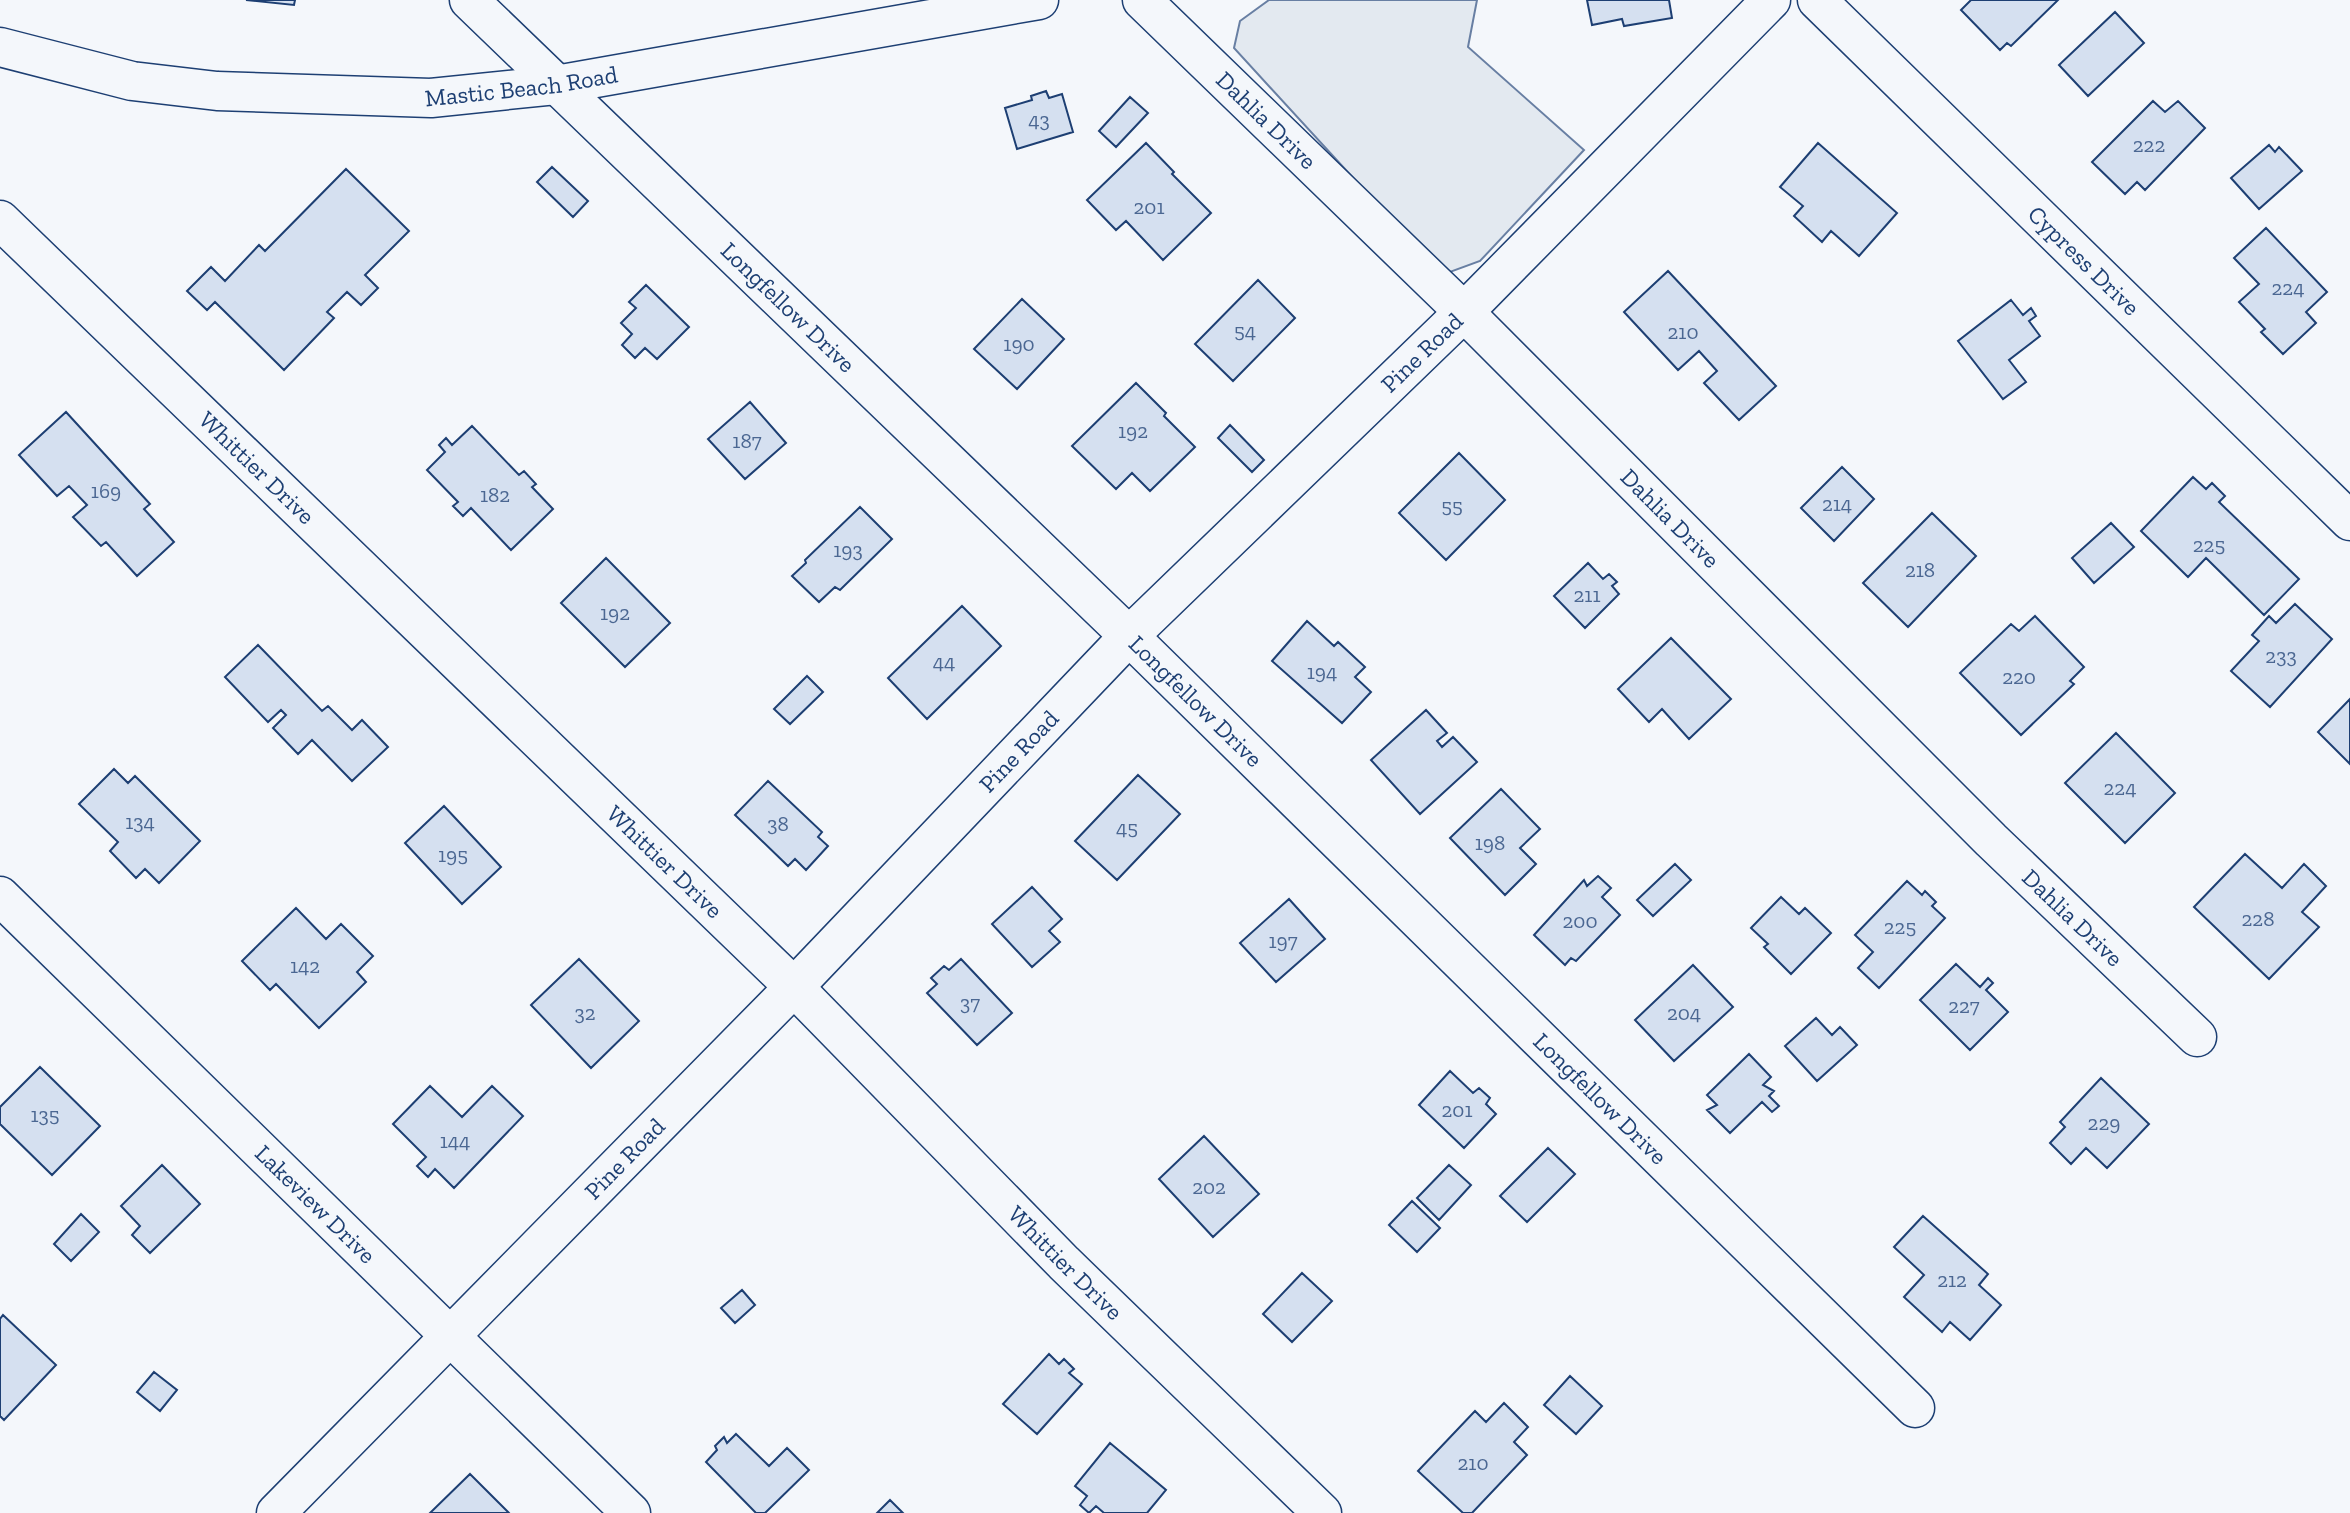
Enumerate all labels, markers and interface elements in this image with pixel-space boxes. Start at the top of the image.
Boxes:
street label: Mastic Beach Road [423,59,620,113]
street label: Dahlia Drive [1210,65,1323,175]
house number: 43 [1028,107,1050,132]
house number: 222 [2133,132,2165,157]
house number: 201 [1134,194,1165,219]
street label: Cypress Drive [2022,199,2146,322]
street label: Longfellow Drive [715,236,862,378]
house number: 224 [2272,275,2304,300]
street label: Pine Road [1375,306,1469,398]
house number: 54 [1234,318,1256,343]
house number: 210 [1668,319,1699,344]
house number: 190 [1003,331,1035,356]
street label: Whittier Drive [193,405,321,530]
house number: 192 [1118,418,1148,443]
house number: 187 [732,428,762,453]
street label: Dahlia Drive [1615,462,1726,574]
house number: 169 [91,478,121,503]
house number: 182 [480,482,510,507]
house number: 214 [1822,491,1852,516]
house number: 55 [1441,493,1463,518]
house number: 225 [2193,532,2225,557]
house number: 193 [833,537,863,562]
house number: 218 [1905,557,1935,582]
house number: 211 [1574,582,1601,607]
house number: 192 [600,600,630,625]
street label: Longfellow Drive [1123,629,1269,773]
house number: 233 [2265,643,2297,668]
house number: 44 [933,649,955,674]
house number: 194 [1307,659,1337,684]
house number: 220 [2002,664,2036,689]
street label: Pine Road [973,704,1064,798]
house number: 224 [2104,775,2136,800]
street label: Whittier Drive [601,799,729,924]
house number: 134 [125,809,155,834]
house number: 38 [767,811,789,836]
house number: 45 [1116,815,1138,840]
house number: 198 [1475,830,1505,855]
house number: 195 [438,842,468,867]
street label: Dahlia Drive [2016,863,2129,972]
house number: 228 [2242,906,2274,931]
house number: 200 [1562,908,1598,933]
house number: 225 [1884,914,1916,939]
house number: 197 [1268,928,1298,953]
house number: 142 [290,953,320,978]
house number: 37 [960,990,980,1015]
house number: 227 [1948,993,1980,1018]
house number: 32 [574,1000,596,1025]
house number: 204 [1667,1000,1701,1025]
street label: Longfellow Drive [1528,1026,1673,1170]
house number: 201 [1442,1097,1473,1122]
house number: 135 [30,1102,60,1127]
house number: 229 [2088,1110,2120,1135]
street label: Pine Road [578,1112,671,1205]
house number: 144 [440,1128,470,1153]
street label: Lakeview Drive [249,1139,382,1269]
house number: 202 [1192,1174,1226,1199]
street label: Whittier Drive [1002,1200,1129,1326]
house number: 212 [1937,1267,1967,1292]
house number: 210 [1458,1450,1489,1475]

